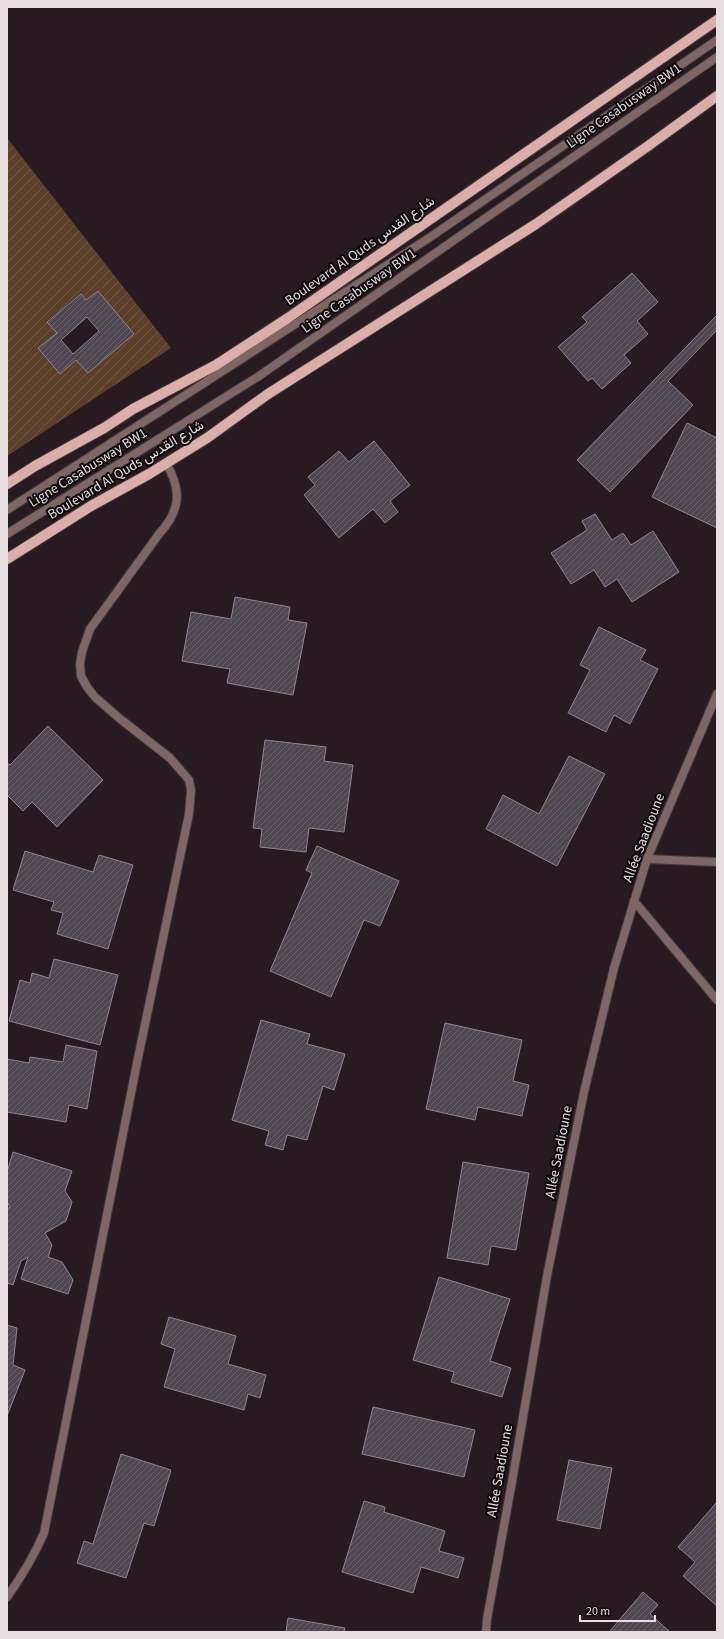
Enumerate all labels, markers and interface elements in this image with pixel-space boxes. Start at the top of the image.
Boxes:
street label: Ligne Casabusway BW1 [562,59,686,153]
street label: Boulevard Al Quds شارع القدس [281,191,439,311]
street label: Ligne Casabusway BW1 [297,244,421,338]
street label: Boulevard Al Quds شارع القدس [44,415,208,525]
street label: Ligne Casabusway BW1 [25,423,151,513]
street label: Allée Saadioune [618,790,670,885]
street label: Allée Saadioune [540,1104,578,1200]
street label: Allée Saadioune [482,1423,518,1519]
scale bar [580,1597,655,1623]
text: 20 m [586,1603,610,1620]

